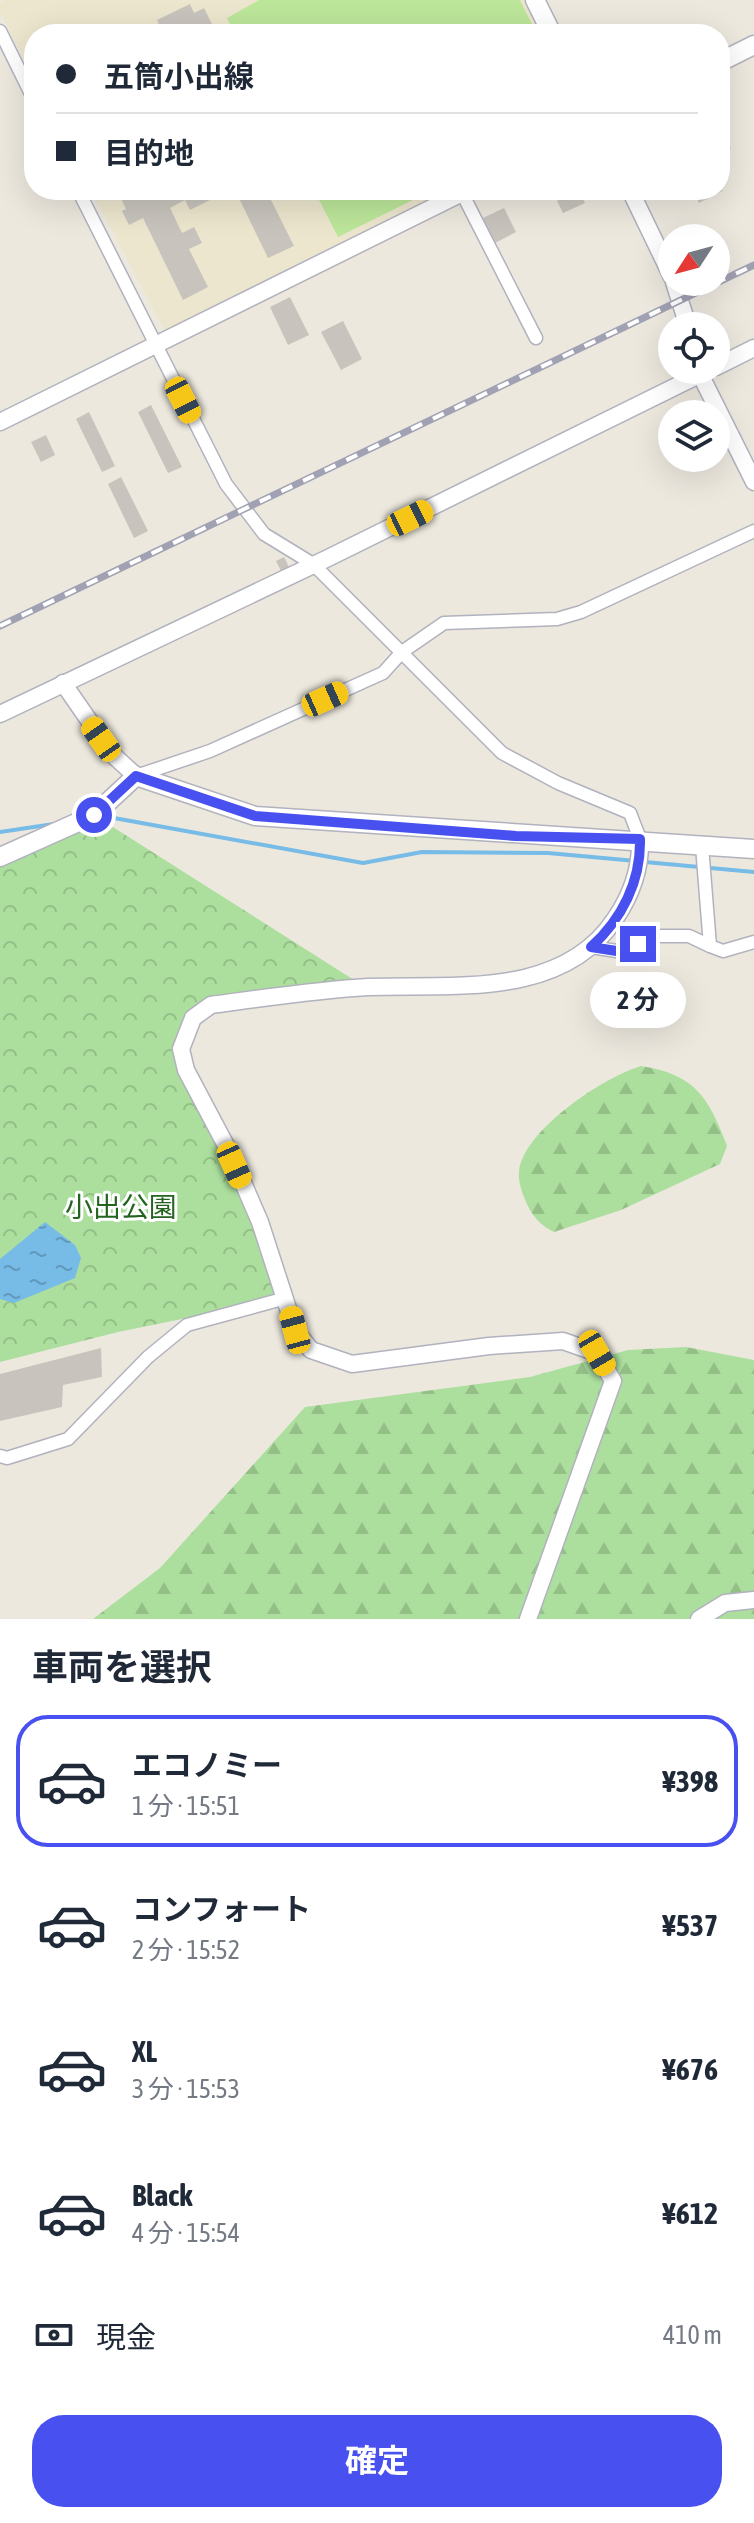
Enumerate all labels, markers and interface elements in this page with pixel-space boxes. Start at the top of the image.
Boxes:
text: 五筒小出線 [104,59,254,93]
text: 目的地 [104,136,194,170]
north arrow [658,224,730,296]
map controls [658,224,730,472]
button: locate [658,312,730,384]
car [161,373,205,427]
button: layers [658,400,730,472]
car [383,497,437,539]
car [298,678,352,720]
car [77,712,125,766]
route start [76,797,112,833]
route end [620,926,656,962]
callout: 2 分 [590,972,686,1028]
text: 2 分 [617,985,659,1015]
car [213,1138,255,1192]
park label: 小出公園 [65,1191,177,1223]
car [277,1304,313,1356]
car [575,1326,619,1380]
text: 車両を選択 [32,1646,212,1688]
icon: car [36,1745,108,1817]
text: エコノミー [132,1748,282,1782]
text: ¥398 [662,1764,718,1798]
text: 1 分 · 15:51 [132,1791,240,1821]
icon: car [36,1889,108,1961]
text: コンフォート [132,1892,311,1926]
text: ¥537 [662,1908,718,1942]
text: 2 分 · 15:52 [132,1935,240,1965]
icon: car [36,2033,108,2105]
text: XL [132,2034,157,2068]
text: ¥676 [662,2052,718,2086]
text: 3 分 · 15:53 [132,2074,240,2104]
icon: car [36,2177,108,2249]
text: Black [132,2178,192,2212]
text: ¥612 [662,2196,718,2230]
text: 4 分 · 15:54 [132,2218,240,2248]
icon: cash [32,2313,76,2357]
text: 現金 [96,2320,156,2354]
text: 410 m [663,2320,722,2350]
button: 確定 [32,2415,722,2507]

